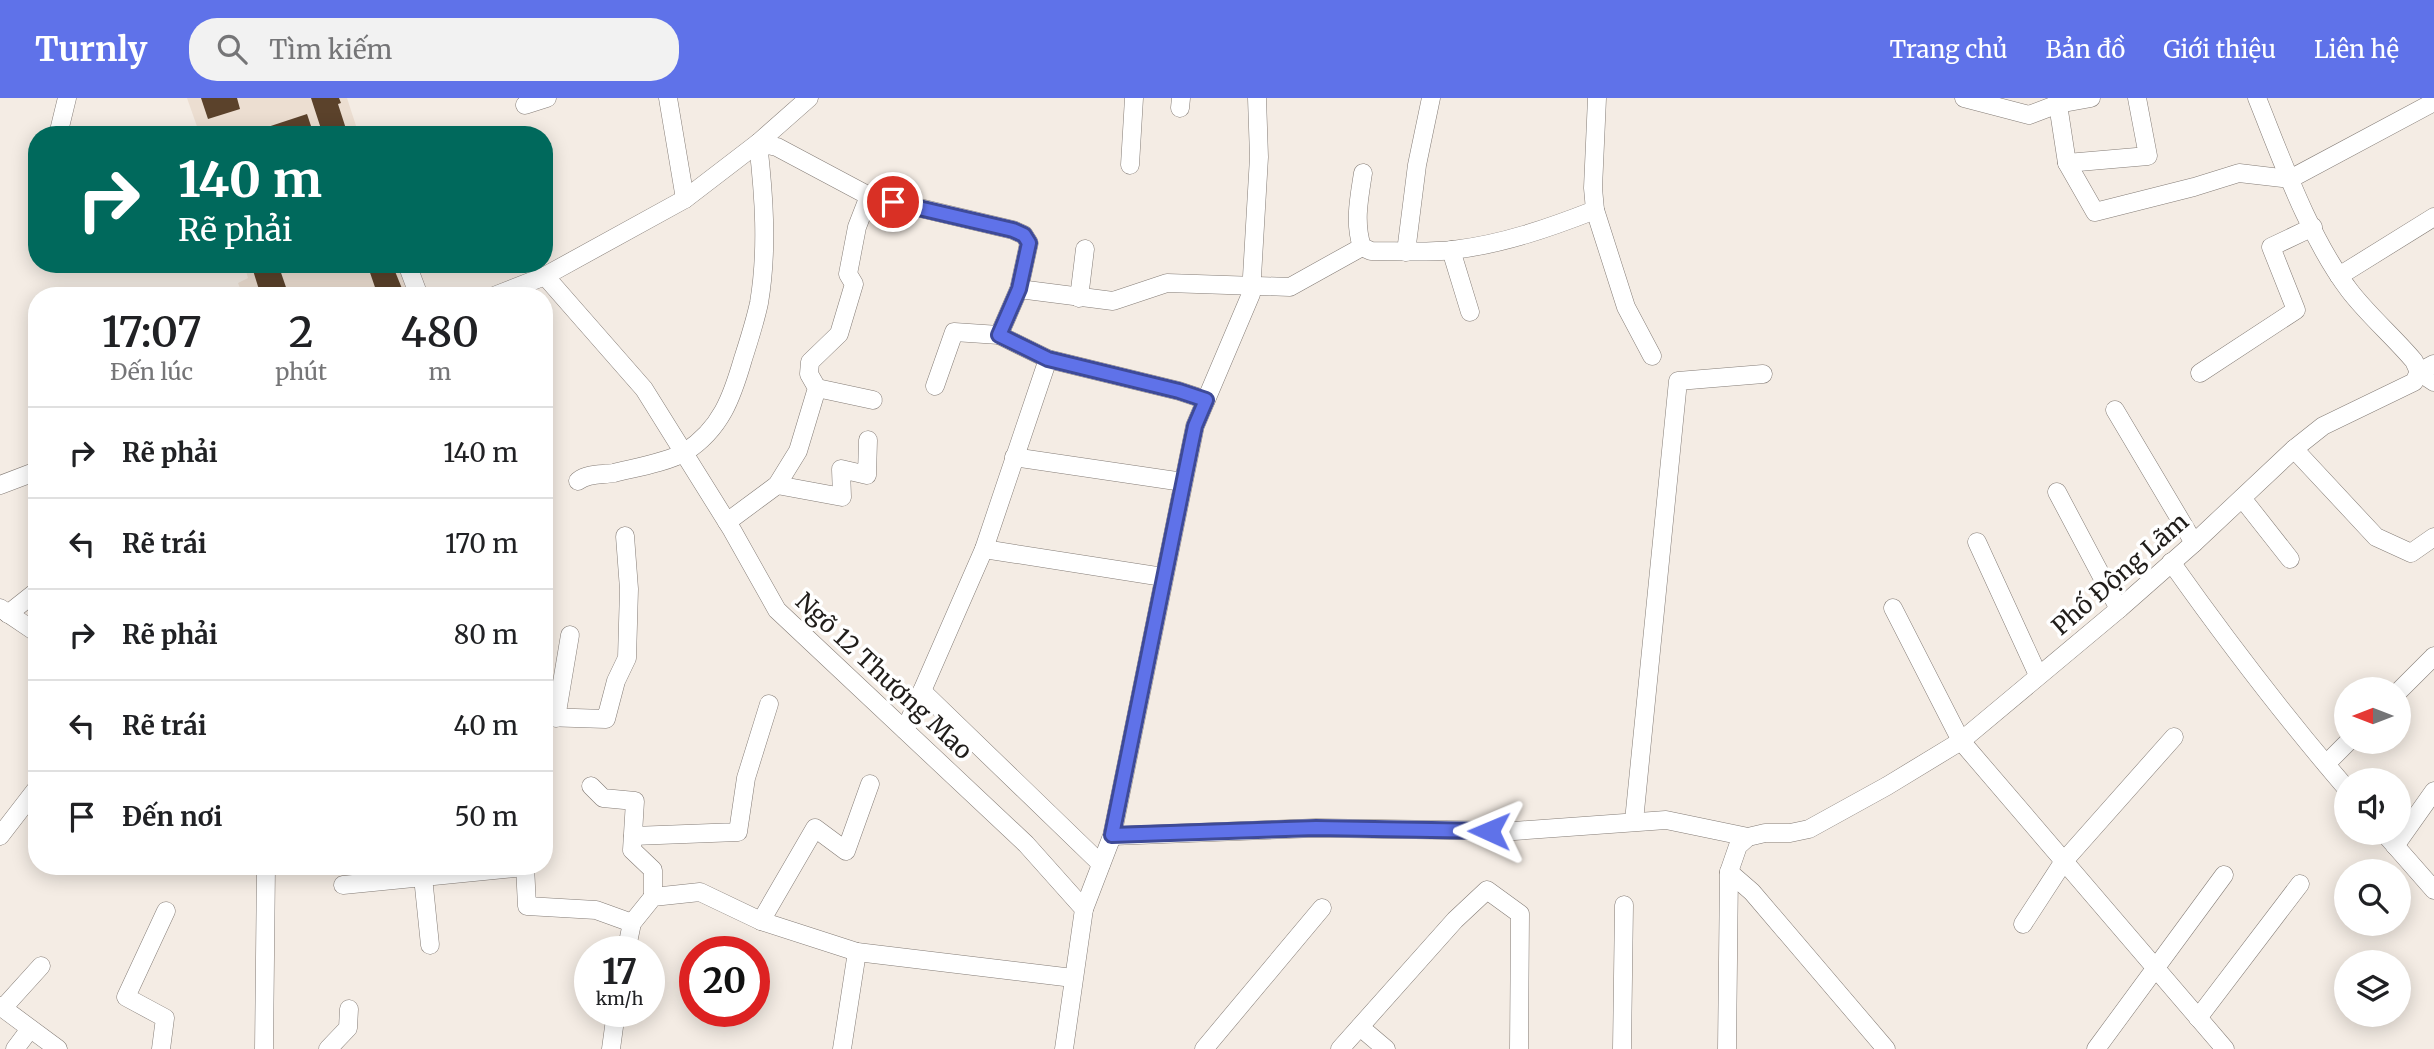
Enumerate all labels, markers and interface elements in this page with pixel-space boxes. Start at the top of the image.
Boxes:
search box [189,18,679,81]
text: Turnly [35,29,147,70]
icon: search [213,30,251,68]
text: Tìm kiếm [269,33,392,66]
text: Trang chủ [1889,34,2008,65]
text: Bản đồ [2046,34,2125,65]
text: Giới thiệu [2163,34,2276,65]
text: Liên hệ [2314,34,2399,65]
text: 140 m [178,149,322,210]
icon: right [63,154,154,245]
pin [863,172,923,232]
icon: arrive [874,183,912,221]
text: Rẽ phải [178,210,292,250]
text: 17:07 [102,306,202,358]
text: 2 [289,306,314,358]
text: 480 [401,306,479,358]
text: Đến lúc [110,357,193,386]
text: phút [275,357,327,386]
text: m [428,357,451,386]
icon: right [63,434,101,472]
text: Rẽ phải [122,436,218,469]
text: 140 m [443,436,518,469]
street label: Phố Động Lãm [2045,506,2195,642]
icon: left [63,525,101,563]
text: Rẽ trái [122,527,207,560]
text: 170 m [445,527,518,560]
street label: Ngõ 12 Thượng Mao [789,586,979,766]
icon: right [63,616,101,654]
text: Rẽ phải [122,618,218,651]
text: 80 m [454,618,518,651]
north arrow [2334,677,2412,754]
map controls [2334,677,2411,1027]
icon: left [63,707,101,745]
text: Rẽ trái [122,709,207,742]
text: 40 m [454,709,518,742]
button: sound [2334,768,2411,845]
position arrow [1452,794,1526,868]
icon: arrive [63,798,101,836]
text: Đến nơi [122,800,222,833]
text: 50 m [454,800,518,833]
button: search [2334,859,2411,936]
speed limit sign: 20 [679,936,770,1027]
text: 17 [602,950,637,994]
button: layers [2334,950,2411,1027]
text: km/h [596,987,643,1010]

